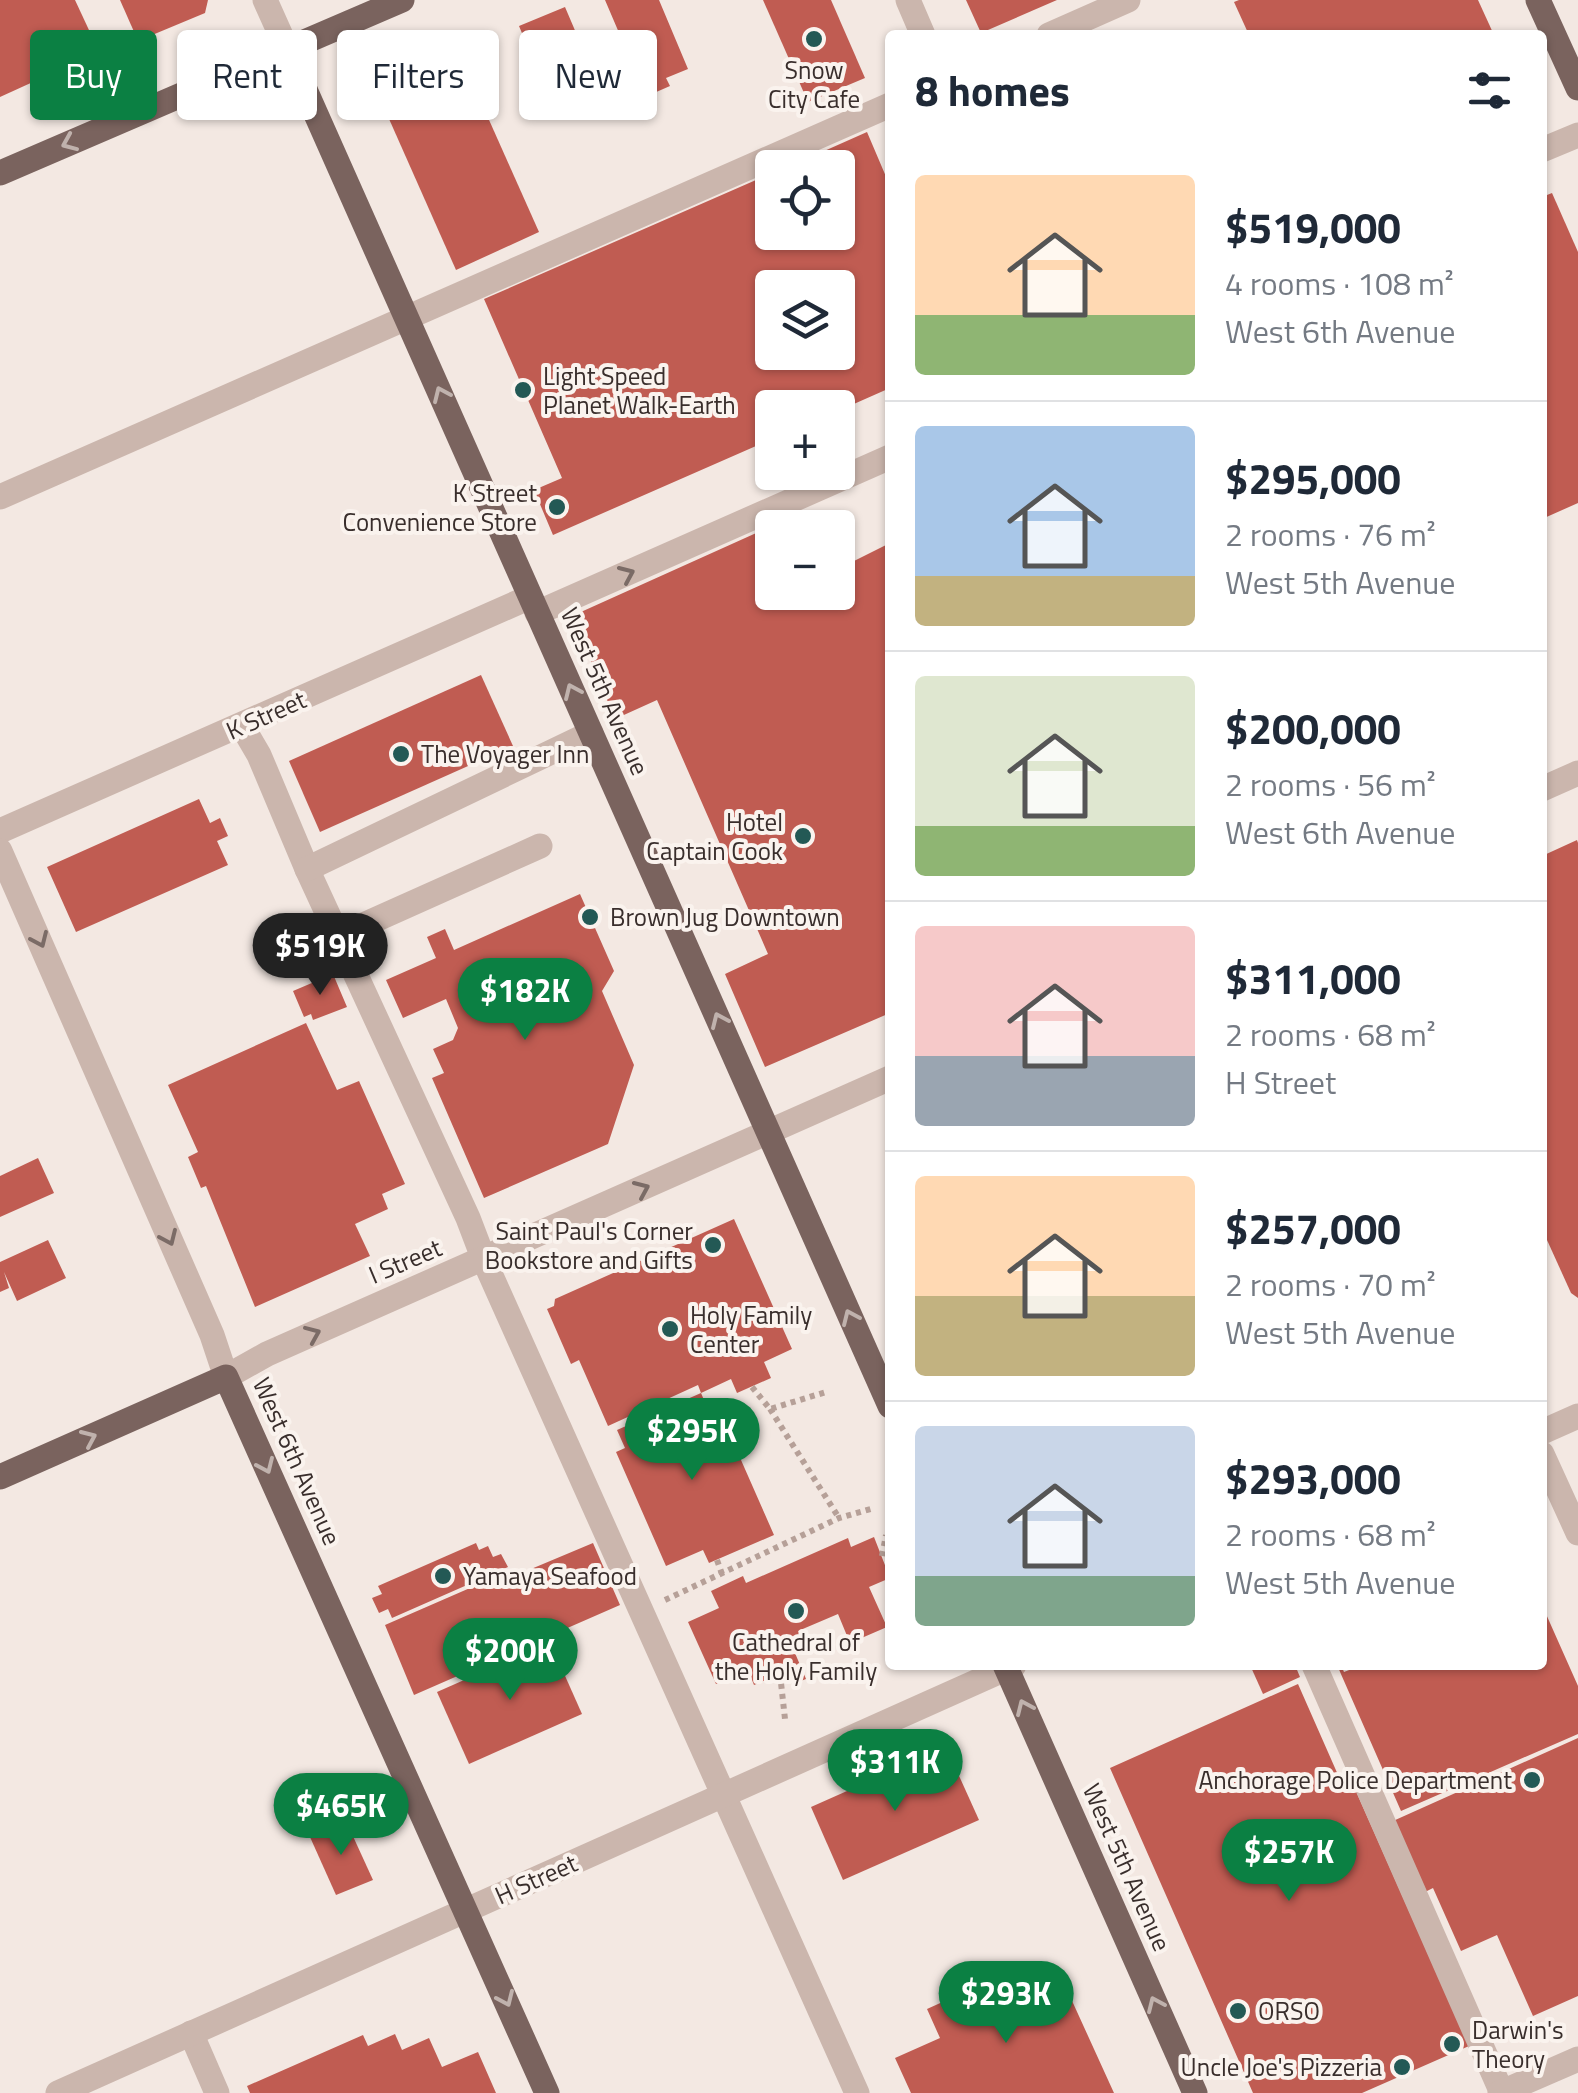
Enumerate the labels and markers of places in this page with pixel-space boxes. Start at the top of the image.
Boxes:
marker: Snow City Cafe [803,28,825,50]
place label: Snow City Cafe [768,51,860,118]
place label: Light Speed Planet Walk-Earth [543,357,736,424]
marker: Light Speed Planet Walk-Earth [512,379,534,401]
place label: K Street Convenience Store [343,474,537,541]
marker: K Street Convenience Store [546,496,568,518]
place label: The Voyager Inn [421,735,589,773]
marker: The Voyager Inn [390,743,412,765]
place label: Hotel Captain Cook [646,803,783,870]
marker: Hotel Captain Cook [792,825,814,847]
place label: Brown Jug Downtown [610,898,840,936]
marker: Brown Jug Downtown [579,906,601,928]
pin: $519K [250,913,390,998]
pin: $182K [455,958,595,1043]
place label: Saint Paul's Corner Bookstore and Gifts [485,1212,693,1279]
marker: Saint Paul's Corner Bookstore and Gifts [702,1234,724,1256]
place label: Holy Family Center [690,1296,812,1363]
marker: Holy Family Center [659,1318,681,1340]
pin: $295K [622,1398,762,1483]
place label: Yamaya Seafood [463,1557,637,1595]
marker: Yamaya Seafood [432,1565,454,1587]
marker: Cathedral of the Holy Family [785,1600,807,1622]
pin: $200K [440,1618,580,1703]
place label: Cathedral of the Holy Family [715,1623,877,1690]
pin: $311K [825,1729,965,1814]
place label: Anchorage Police Department [1198,1761,1512,1799]
marker: Anchorage Police Department [1521,1769,1543,1791]
pin: $465K [271,1773,411,1858]
pin: $257K [1219,1819,1359,1904]
pin: $293K [936,1961,1076,2046]
place label: ORSO [1258,1992,1320,2030]
marker: ORSO [1227,2000,1249,2022]
place label: Darwin's Theory [1472,2011,1564,2078]
marker: Darwin's Theory [1441,2033,1463,2055]
place label: Uncle Joe's Pizzeria [1181,2048,1382,2086]
marker: Uncle Joe's Pizzeria [1391,2056,1413,2078]

